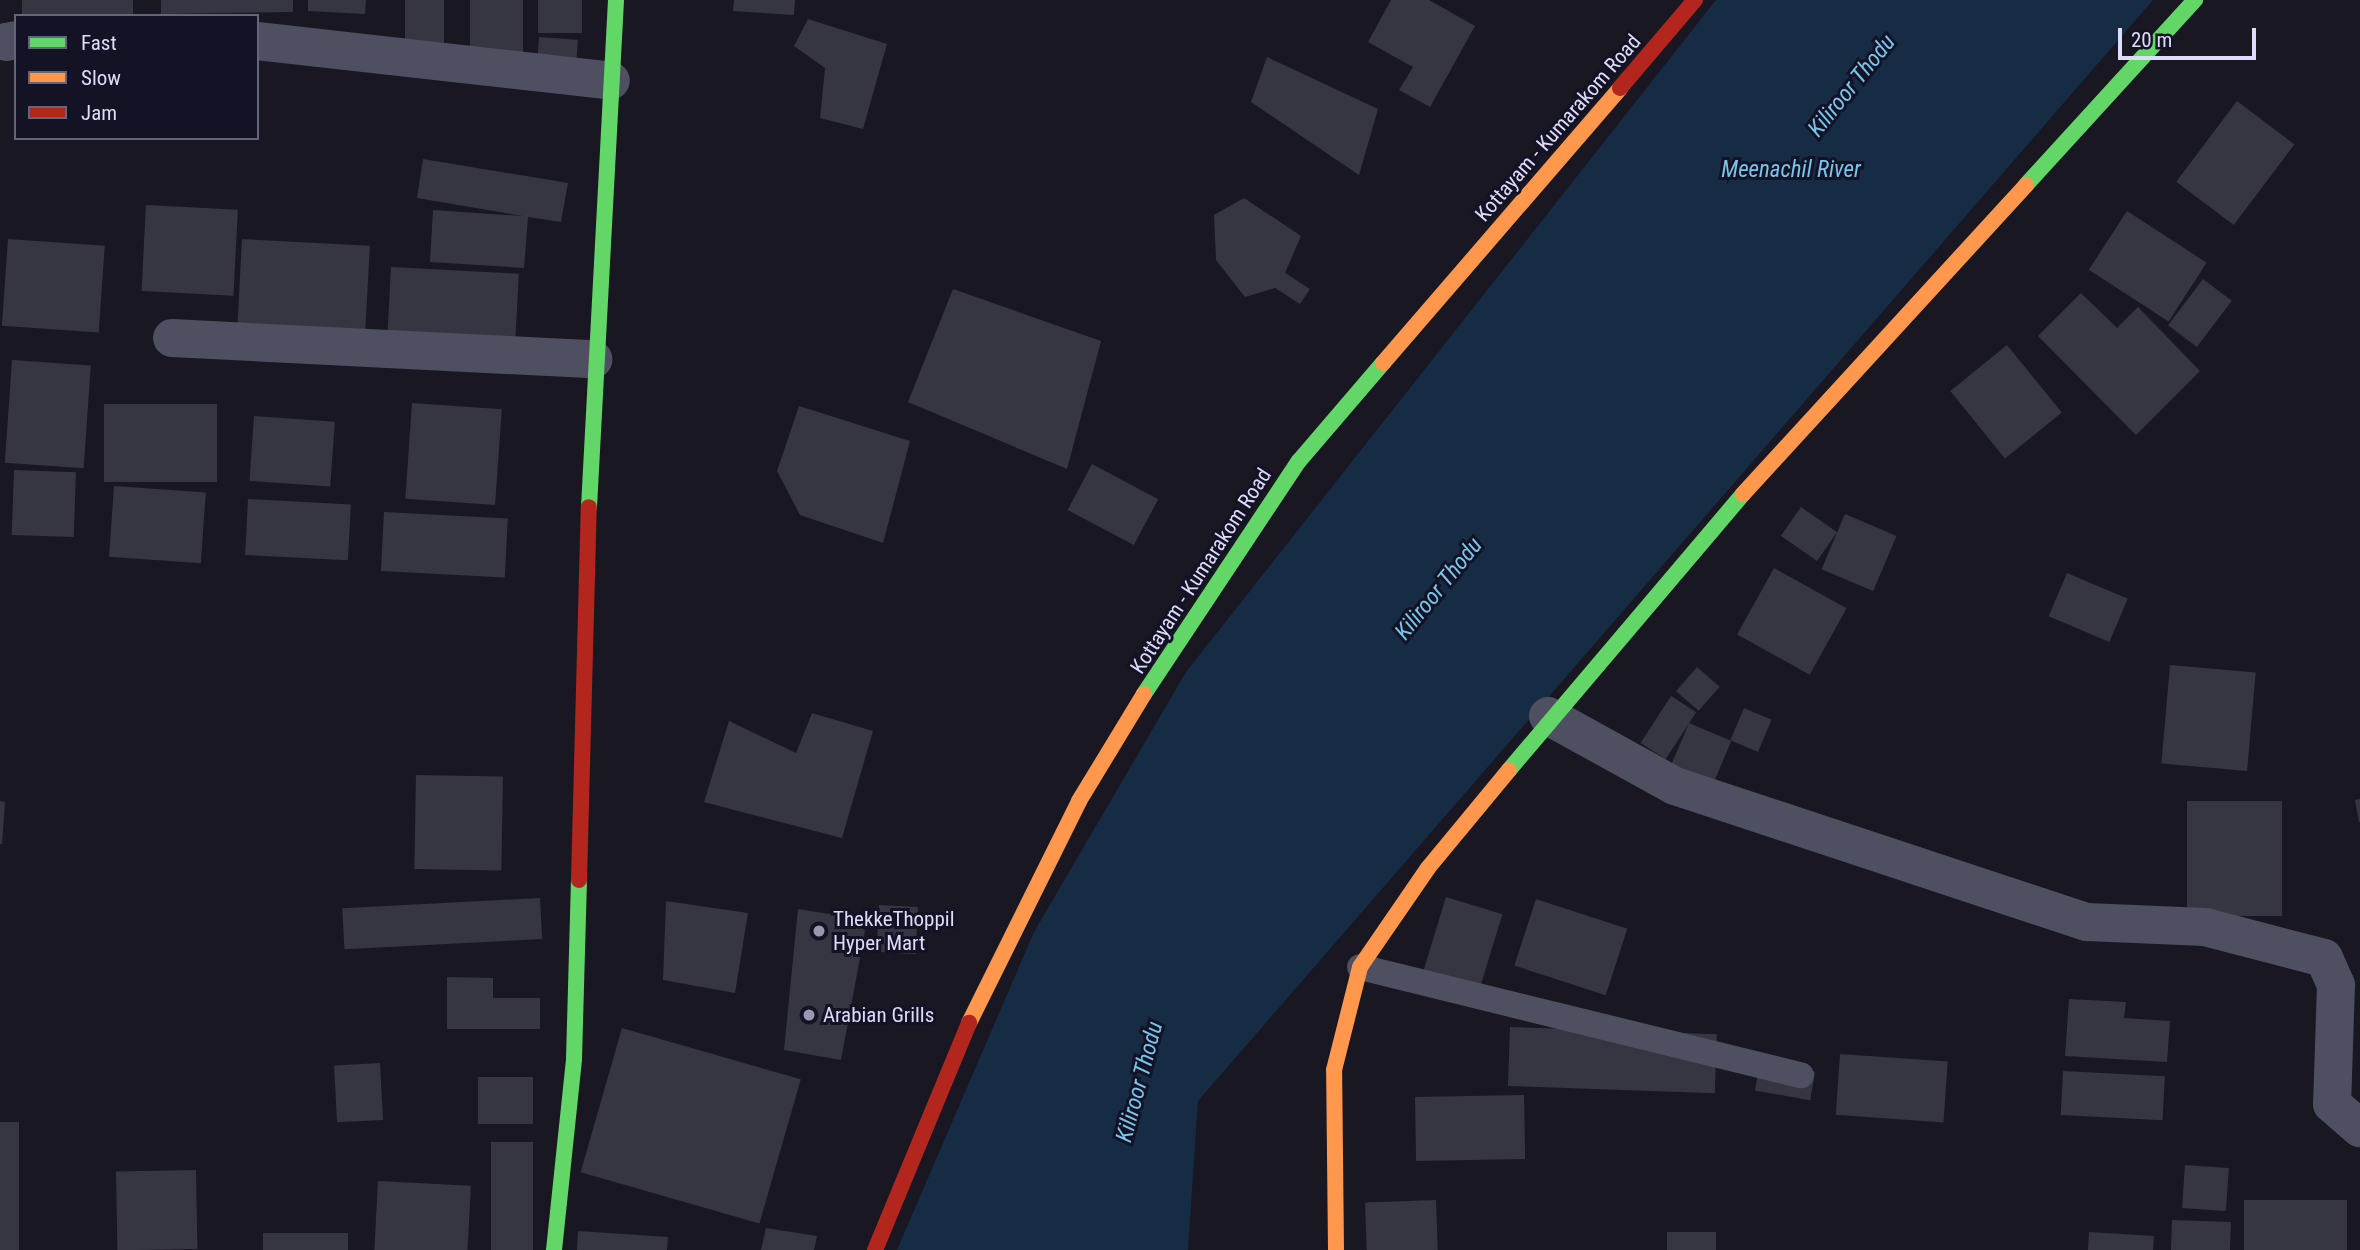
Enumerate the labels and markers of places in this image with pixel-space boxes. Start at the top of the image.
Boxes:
place label: ThekkeThoppil Hyper Mart [833,906,954,956]
marker: ThekkeThoppil Hyper Mart [811,923,827,939]
place label: Arabian Grills [823,1002,934,1028]
marker: Arabian Grills [801,1007,817,1023]

